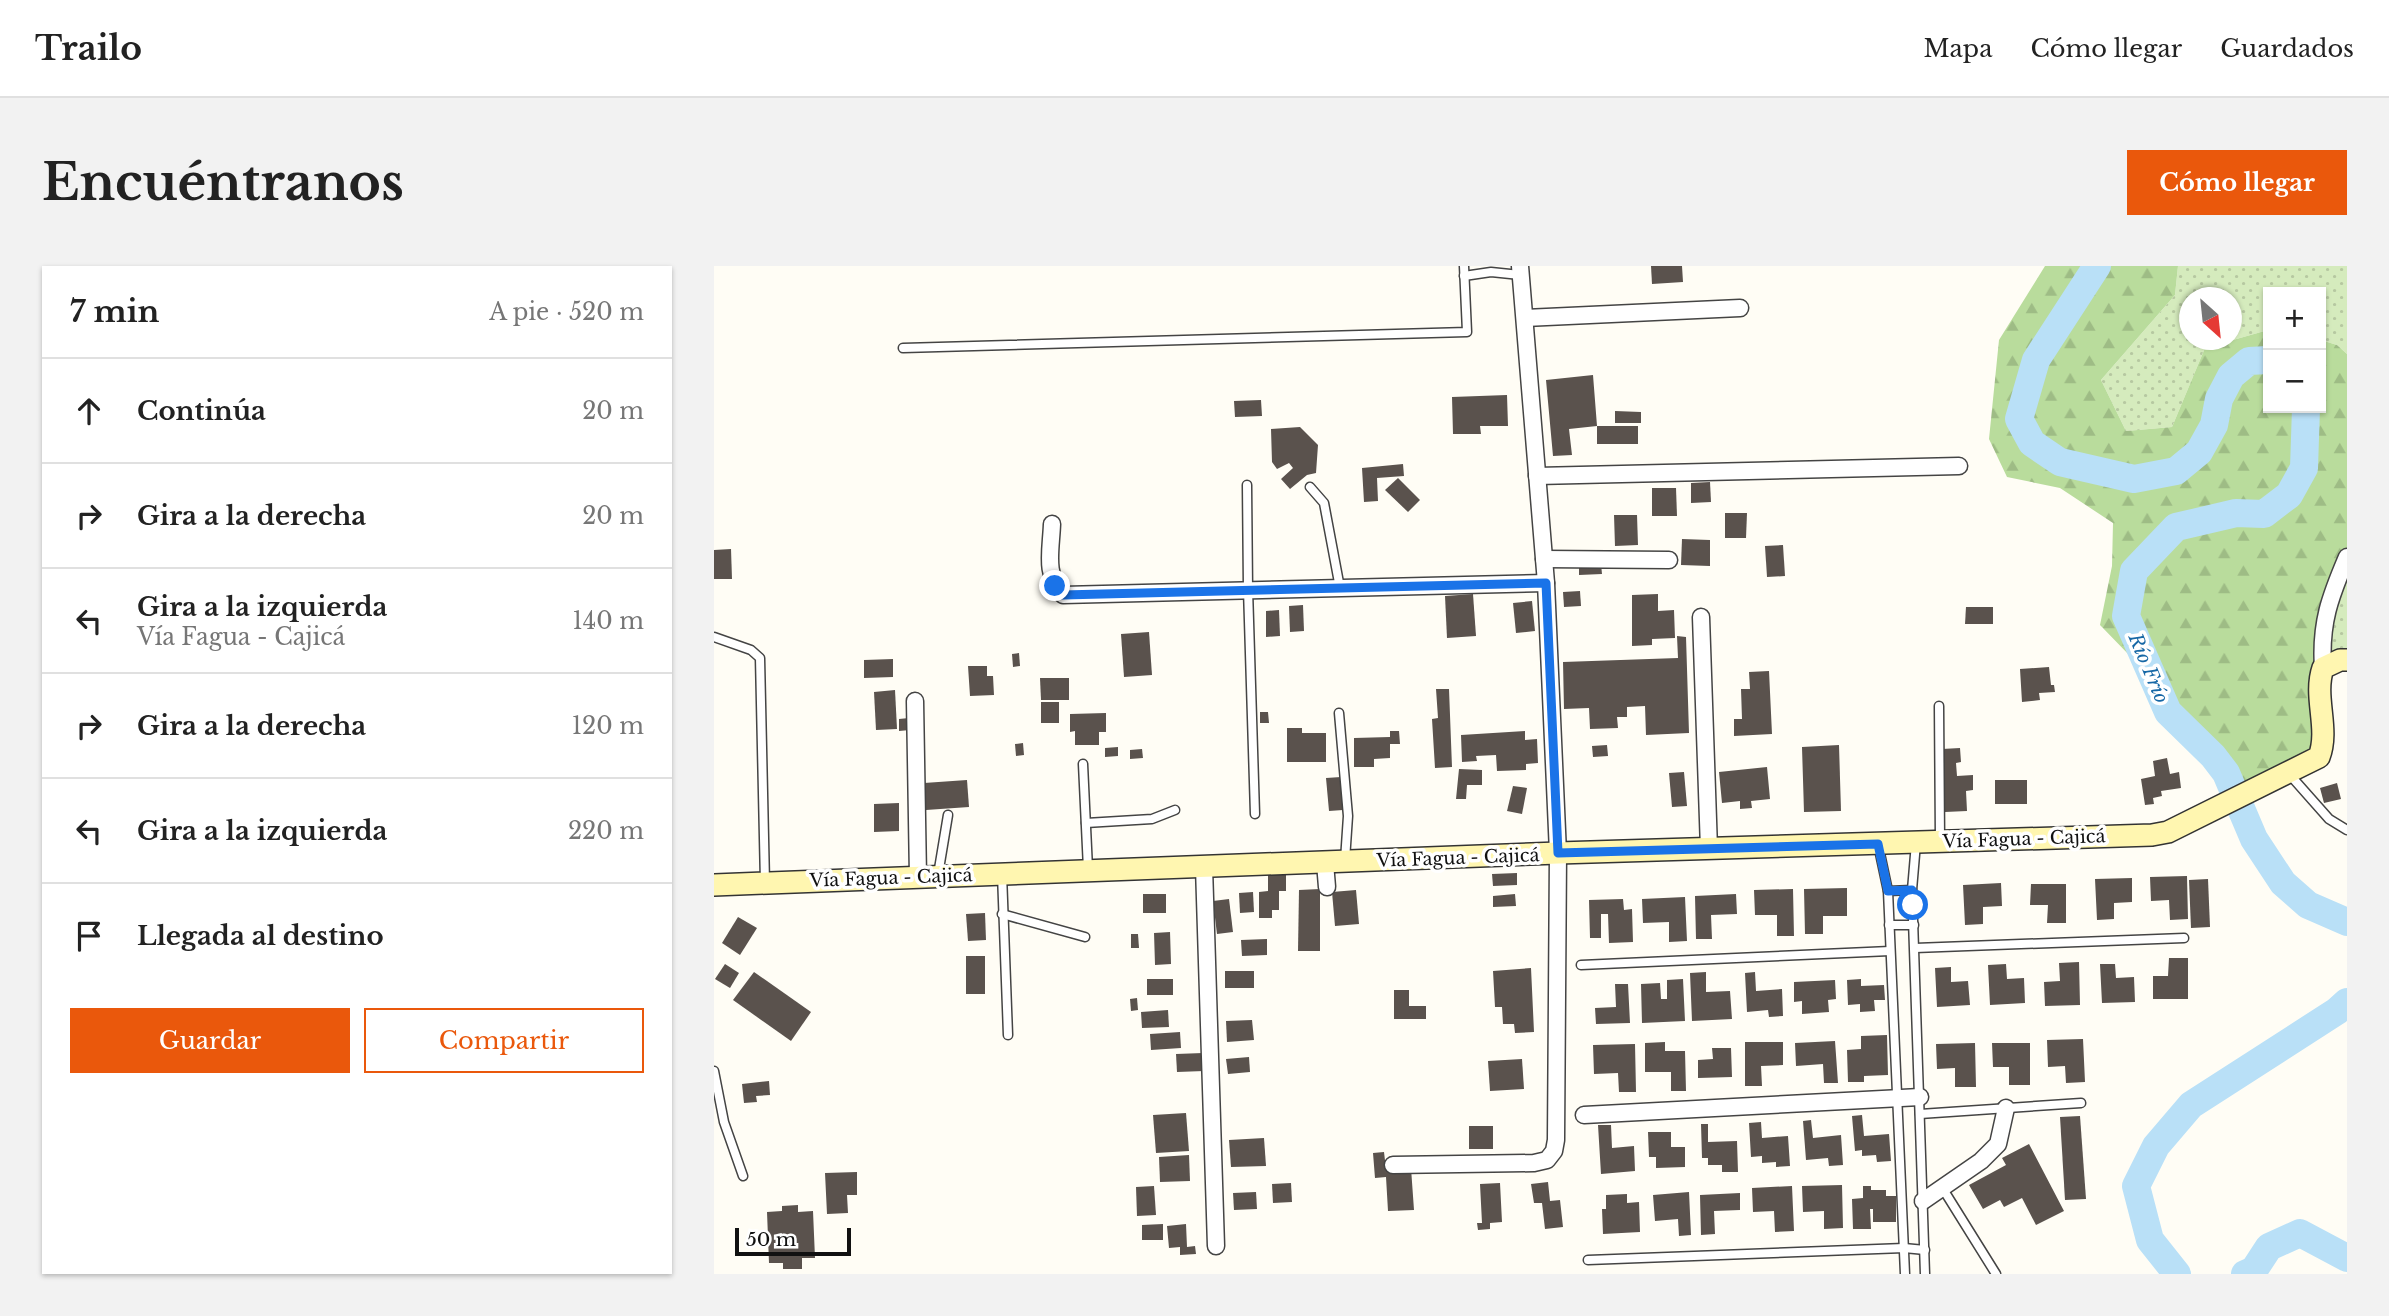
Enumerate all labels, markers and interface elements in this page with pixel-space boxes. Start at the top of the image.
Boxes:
text: Trailo [35,28,142,69]
text: Mapa [1923,34,1992,63]
text: Cómo llegar [2030,34,2182,63]
text: Guardados [2220,34,2354,63]
button: Cómo llegar [2127,150,2347,215]
text: Encuéntranos [42,152,404,213]
north arrow [2179,287,2242,350]
map controls [2263,287,2326,413]
button: + [2263,287,2326,350]
text: 7 min [70,293,159,330]
text: A pie · 520 m [489,298,644,326]
button: − [2263,350,2326,413]
icon: ahead [70,392,108,430]
text: Continúa [137,395,266,427]
text: 20 m [582,397,644,425]
icon: right [70,497,108,535]
text: Gira a la derecha [137,500,366,532]
text: 20 m [582,502,644,530]
route end [1039,570,1070,601]
text: Gira a la izquierda [137,591,387,623]
icon: left [70,602,108,640]
text: 140 m [573,607,644,635]
text: Vía Fagua - Cajicá [137,623,345,651]
water label: Río Frío [2123,629,2174,707]
icon: right [70,707,108,745]
text: Gira a la derecha [137,710,366,742]
text: 120 m [572,712,644,740]
icon: left [70,812,108,850]
text: Gira a la izquierda [137,815,387,847]
text: 220 m [568,817,644,845]
street label: Vía Fagua - Cajicá [1941,825,2106,853]
street label: Vía Fagua - Cajicá [1375,844,1540,872]
street label: Vía Fagua - Cajicá [808,864,973,892]
route start [1897,889,1928,920]
icon: arrive [70,917,108,955]
text: Llegada al destino [137,920,384,952]
button: Guardar [70,1008,350,1073]
button: Compartir [364,1008,644,1073]
scale bar [735,1225,850,1257]
text: 50 m [746,1228,796,1251]

